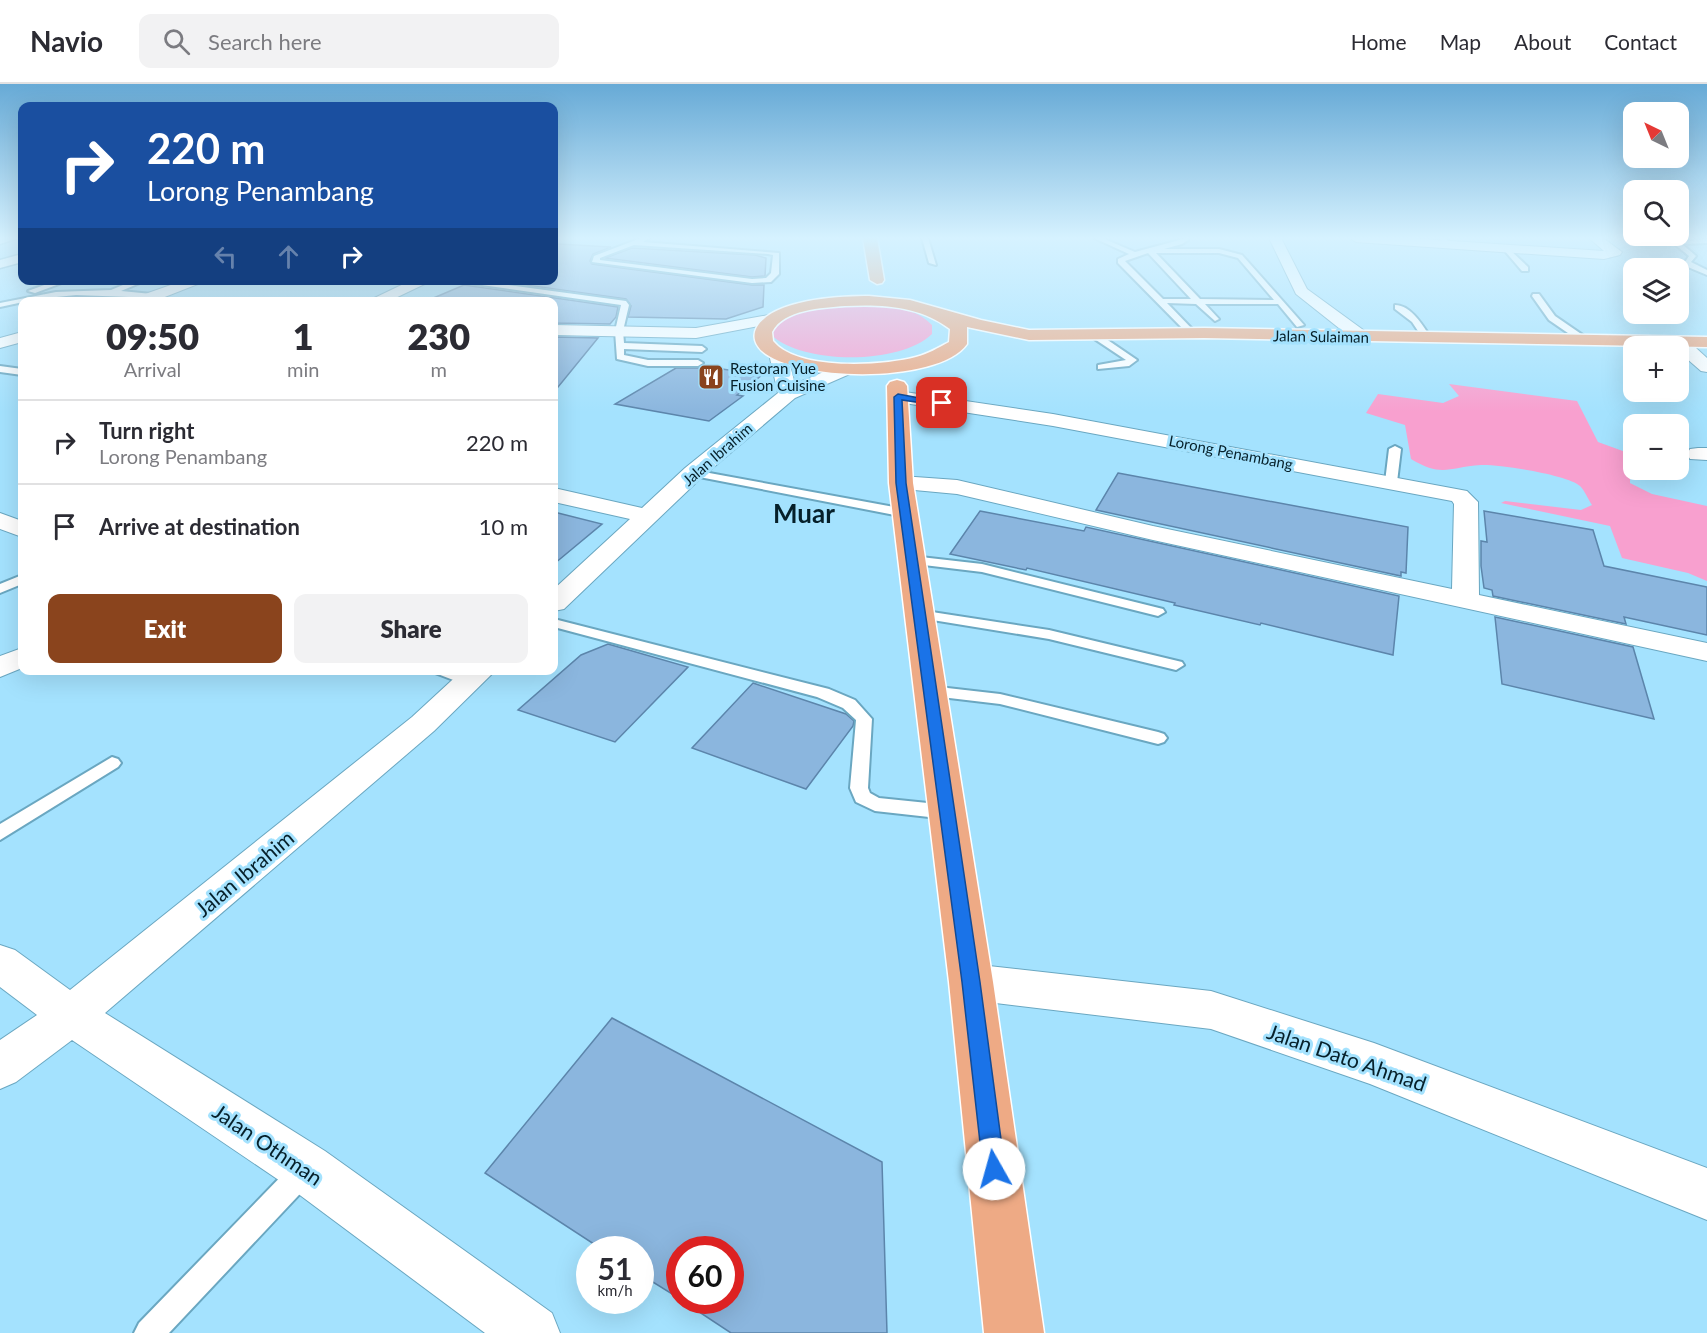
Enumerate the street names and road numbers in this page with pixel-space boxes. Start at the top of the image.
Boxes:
street label: Jalan Sulaiman [1273,326,1369,346]
street label: Jalan Ibrahim [679,419,755,489]
street label: Lorong Penambang [1167,431,1295,473]
street label: Jalan Ibrahim [190,825,298,921]
street label: Jalan Dato Ahmad [1264,1018,1430,1096]
street label: Jalan Othman [208,1098,328,1190]

